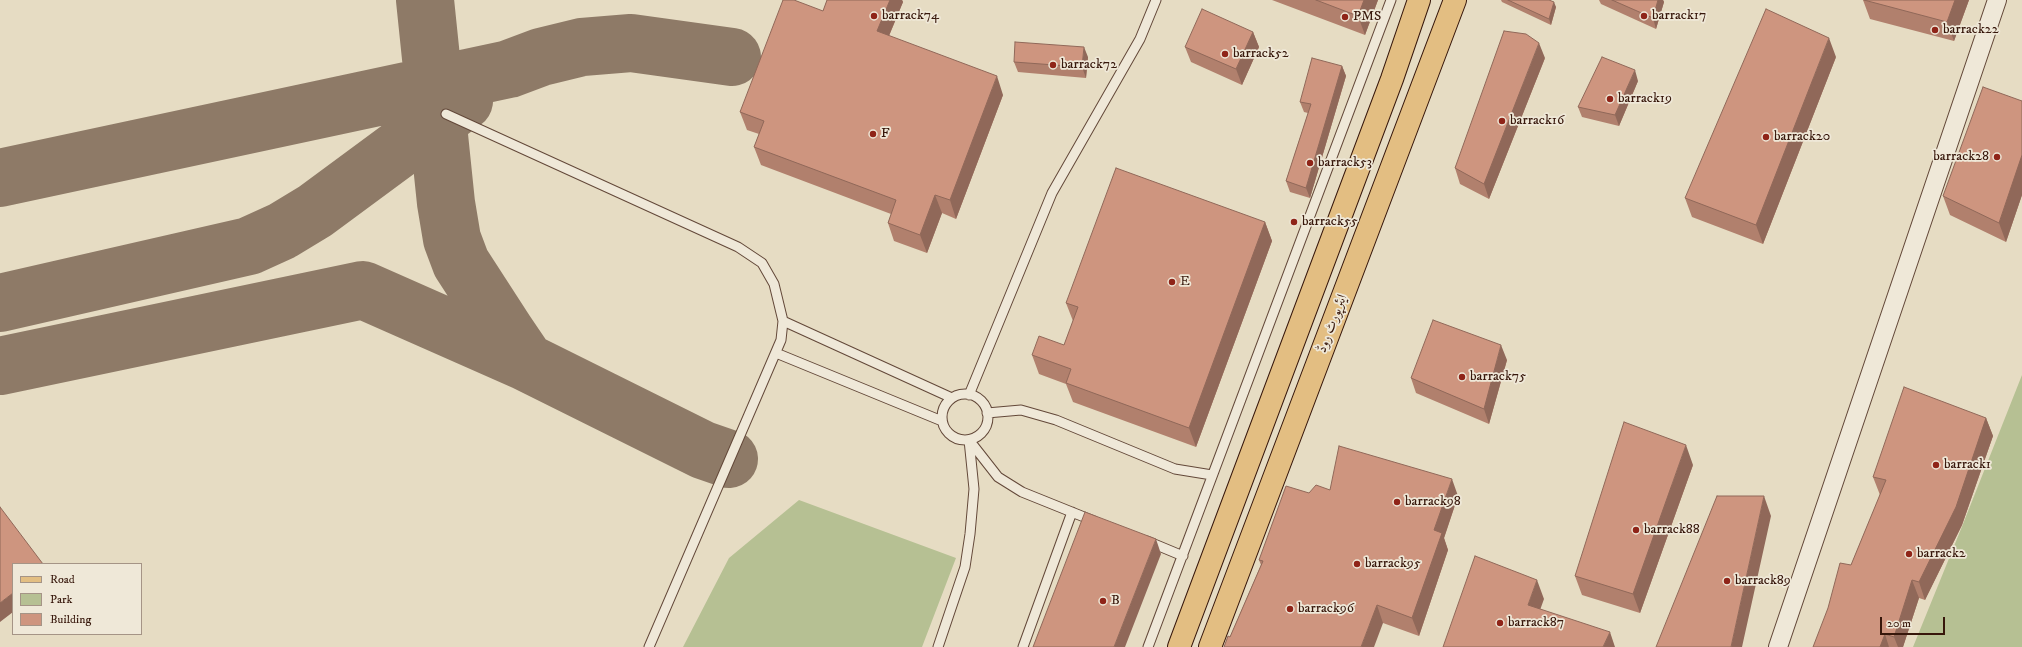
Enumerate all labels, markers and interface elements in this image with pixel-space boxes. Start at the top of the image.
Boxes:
place label: barrack74 [882,8,939,24]
place label: barrack17 [1652,8,1706,24]
place label: PMS [1353,9,1381,25]
marker: barrack74 [869,11,879,21]
marker: barrack17 [1639,11,1649,21]
marker: PMS [1340,12,1350,22]
place label: barrack22 [1943,22,1999,38]
marker: barrack22 [1930,25,1940,35]
place label: barrack52 [1233,46,1289,62]
marker: barrack52 [1220,49,1230,59]
place label: barrack72 [1061,57,1117,73]
marker: barrack72 [1048,60,1058,70]
place label: barrack19 [1618,91,1672,107]
marker: barrack19 [1605,94,1615,104]
place label: barrack16 [1510,113,1564,129]
marker: barrack16 [1497,116,1507,126]
place label: F [881,126,890,142]
marker: F [868,129,878,139]
place label: barrack20 [1774,129,1830,145]
marker: barrack20 [1761,132,1771,142]
place label: barrack28 [1933,149,1989,165]
marker: barrack28 [1992,152,2002,162]
place label: barrack53 [1318,155,1372,171]
marker: barrack53 [1305,158,1315,168]
place label: barrack55 [1302,214,1358,230]
marker: barrack55 [1289,217,1299,227]
place label: E [1180,274,1190,290]
marker: E [1167,277,1177,287]
street label: ایئرپورٹ روڈ [1314,292,1352,356]
place label: barrack75 [1470,369,1526,385]
marker: barrack75 [1457,372,1467,382]
place label: barrack1 [1944,457,1991,473]
marker: barrack1 [1931,460,1941,470]
place label: barrack98 [1405,494,1461,510]
marker: barrack98 [1392,497,1402,507]
place label: barrack88 [1644,522,1700,538]
marker: barrack88 [1631,525,1641,535]
place label: barrack2 [1917,546,1966,562]
marker: barrack2 [1904,549,1914,559]
place label: barrack95 [1365,556,1421,572]
marker: barrack95 [1352,559,1362,569]
legend [12,563,142,635]
text: Road [50,572,75,587]
place label: barrack89 [1735,573,1791,589]
marker: barrack89 [1722,576,1732,586]
text: Park [50,592,72,607]
place label: B [1111,593,1120,609]
marker: B [1098,596,1108,606]
place label: barrack96 [1298,601,1354,617]
marker: barrack96 [1285,604,1295,614]
scale bar [1882,609,1947,635]
text: Building [50,612,91,627]
place label: barrack87 [1508,615,1564,631]
text: 20 m [1887,616,1911,631]
marker: barrack87 [1495,618,1505,628]

